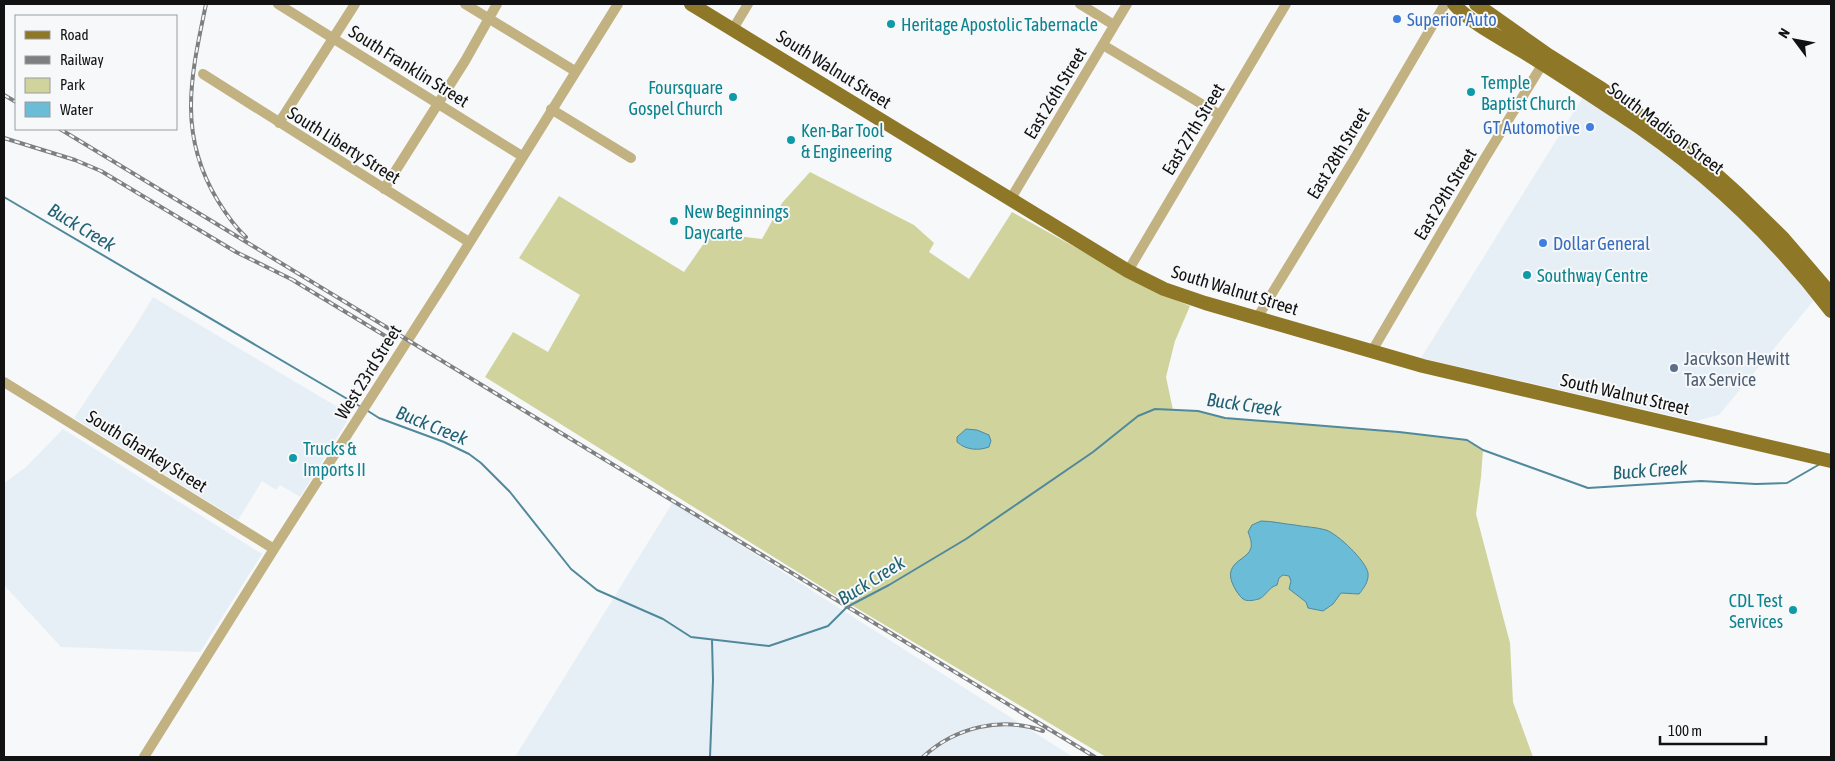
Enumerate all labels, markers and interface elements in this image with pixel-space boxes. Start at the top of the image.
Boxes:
place label: Superior Auto [1407,9,1497,30]
marker: Superior Auto [1391,13,1403,25]
place label: Heritage Apostolic Tabernacle [901,14,1098,35]
legend [15,15,178,130]
north arrow [1770,15,1820,65]
marker: Heritage Apostolic Tabernacle [885,18,897,30]
street label: South Franklin Street [345,21,473,111]
street label: South Walnut Street [773,25,895,113]
text: N [1775,25,1793,41]
text: Road [60,26,89,43]
street label: East 26th Street [1020,44,1090,142]
text: Railway [60,51,104,68]
place label: Temple Baptist Church [1481,72,1576,114]
text: Park [60,76,85,93]
place label: Foursquare Gospel Church [628,77,723,119]
street label: South Madison Street [1604,78,1728,178]
street label: East 27th Street [1158,80,1228,178]
marker: Temple Baptist Church [1465,86,1477,98]
marker: Foursquare Gospel Church [727,91,739,103]
text: Water [60,101,93,118]
street label: South Liberty Street [284,102,404,188]
street label: East 28th Street [1303,104,1373,202]
place label: GT Automotive [1483,117,1580,138]
place label: Ken-Bar Tool & Engineering [801,120,892,162]
marker: GT Automotive [1584,121,1596,133]
marker: Ken-Bar Tool & Engineering [785,134,797,146]
street label: East 29th Street [1410,145,1480,243]
water label: Buck Creek [44,198,120,256]
place label: New Beginnings Daycarte [684,201,789,243]
marker: New Beginnings Daycarte [668,215,680,227]
place label: Dollar General [1553,233,1650,254]
marker: Dollar General [1537,237,1549,249]
street label: South Walnut Street [1169,261,1301,319]
place label: Southway Centre [1537,265,1648,286]
marker: Southway Centre [1521,269,1533,281]
street label: West 23rd Street [331,321,405,423]
place label: Jacvkson Hewitt Tax Service [1684,348,1790,390]
marker: Jacvkson Hewitt Tax Service [1668,362,1680,374]
street label: South Walnut Street [1559,369,1691,419]
water label: Buck Creek [1205,388,1283,420]
water label: Buck Creek [393,401,471,449]
street label: South Gharkey Street [83,406,211,496]
place label: Trucks & Imports II [303,438,366,480]
marker: Trucks & Imports II [287,452,299,464]
water label: Buck Creek [1612,456,1689,484]
water label: Buck Creek [833,550,909,609]
place label: CDL Test Services [1729,590,1783,632]
marker: CDL Test Services [1787,604,1799,616]
scale bar [1660,714,1766,746]
text: 100 m [1668,722,1702,739]

